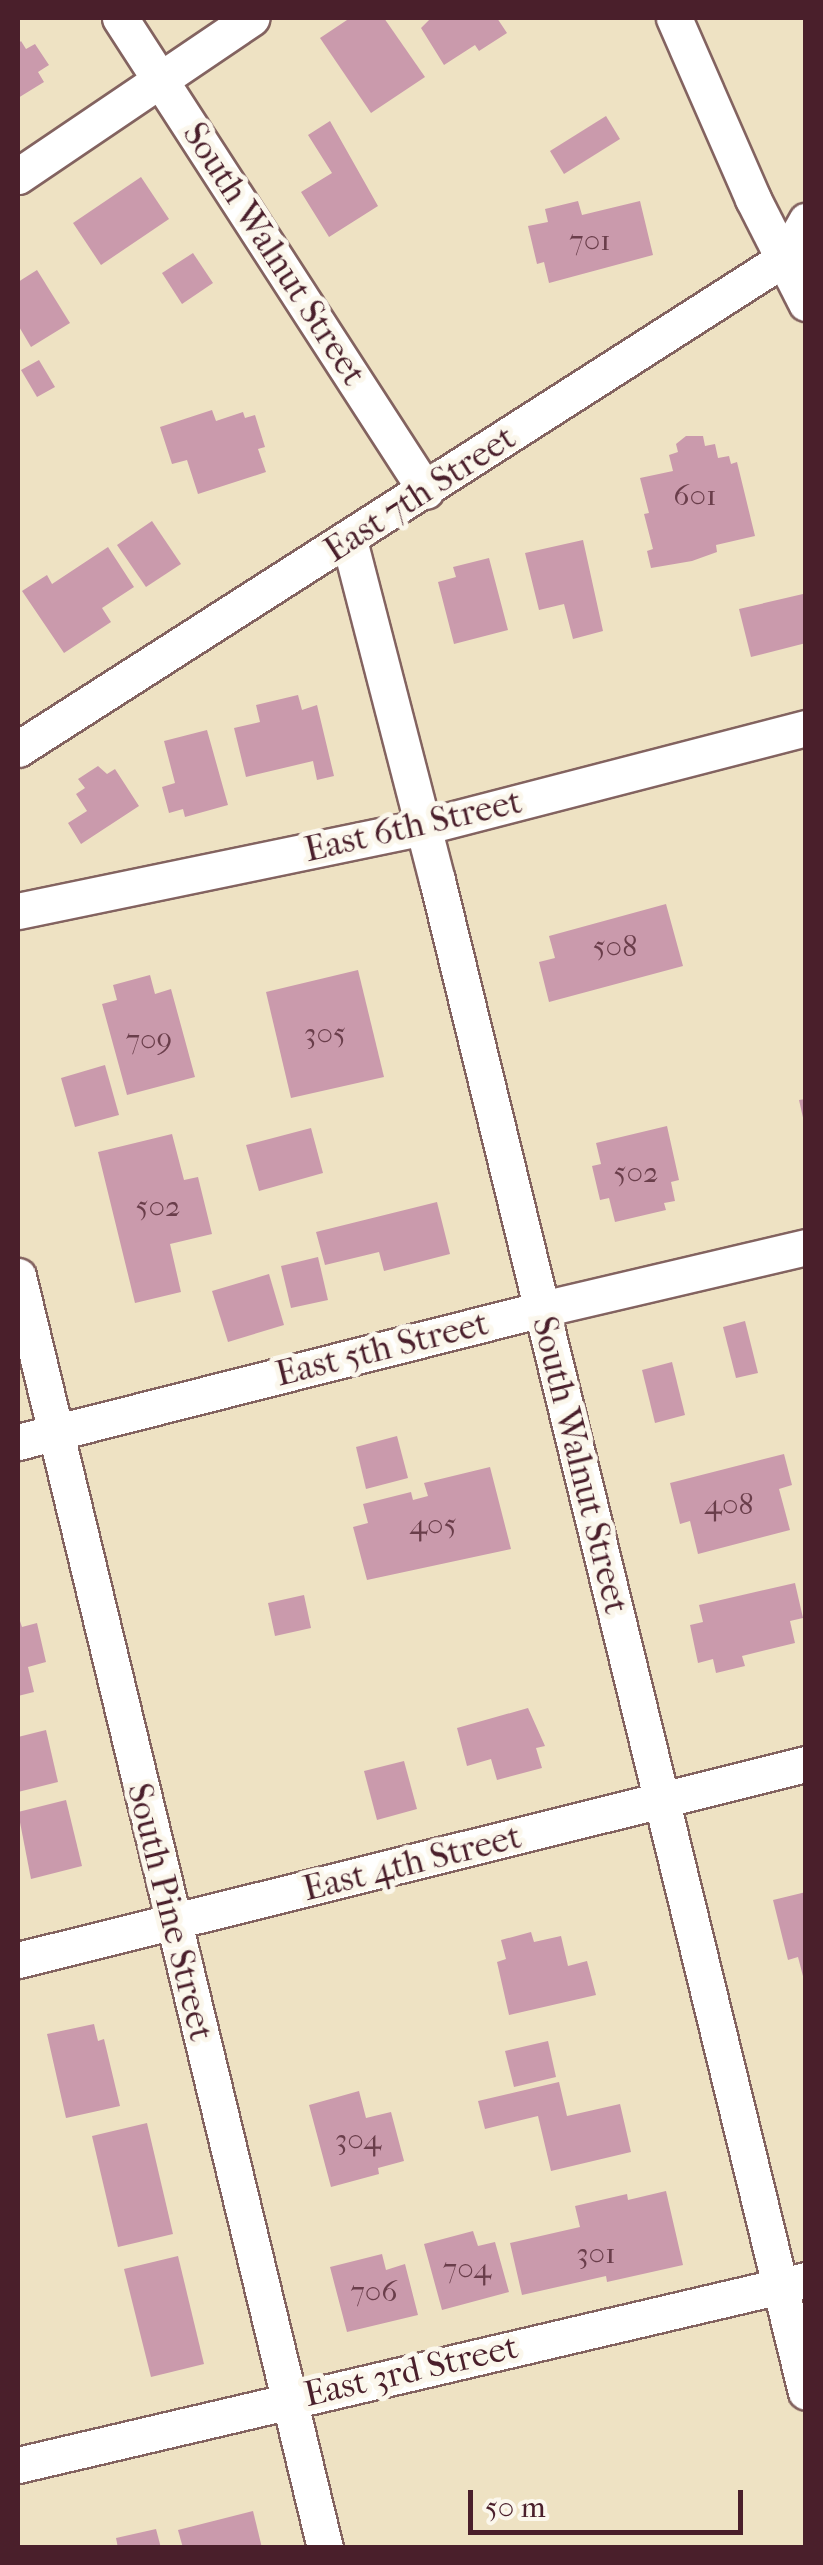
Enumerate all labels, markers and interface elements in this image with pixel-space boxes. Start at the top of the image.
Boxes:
street label: South Walnut Street [173,115,375,393]
house number: 701 [569,223,611,259]
street label: East 7th Street [317,417,523,571]
house number: 601 [673,478,717,514]
street label: East 6th Street [300,781,526,871]
house number: 508 [593,929,637,965]
house number: 305 [304,1016,346,1052]
house number: 709 [126,1022,172,1058]
house number: 502 [614,1155,658,1191]
house number: 502 [136,1189,180,1225]
street label: East 5th Street [271,1302,493,1396]
street label: South Walnut Street [523,1312,637,1618]
house number: 408 [704,1487,754,1523]
house number: 405 [409,1507,457,1543]
street label: South Pine Street [118,1779,222,2045]
street label: East 4th Street [299,1816,525,1910]
house number: 304 [335,2122,381,2158]
house number: 301 [576,2236,616,2272]
house number: 704 [443,2251,491,2287]
house number: 706 [350,2274,398,2310]
street label: East 3rd Street [300,2326,522,2416]
scale bar [473,2470,748,2532]
text: 50 m [485,2490,546,2525]

